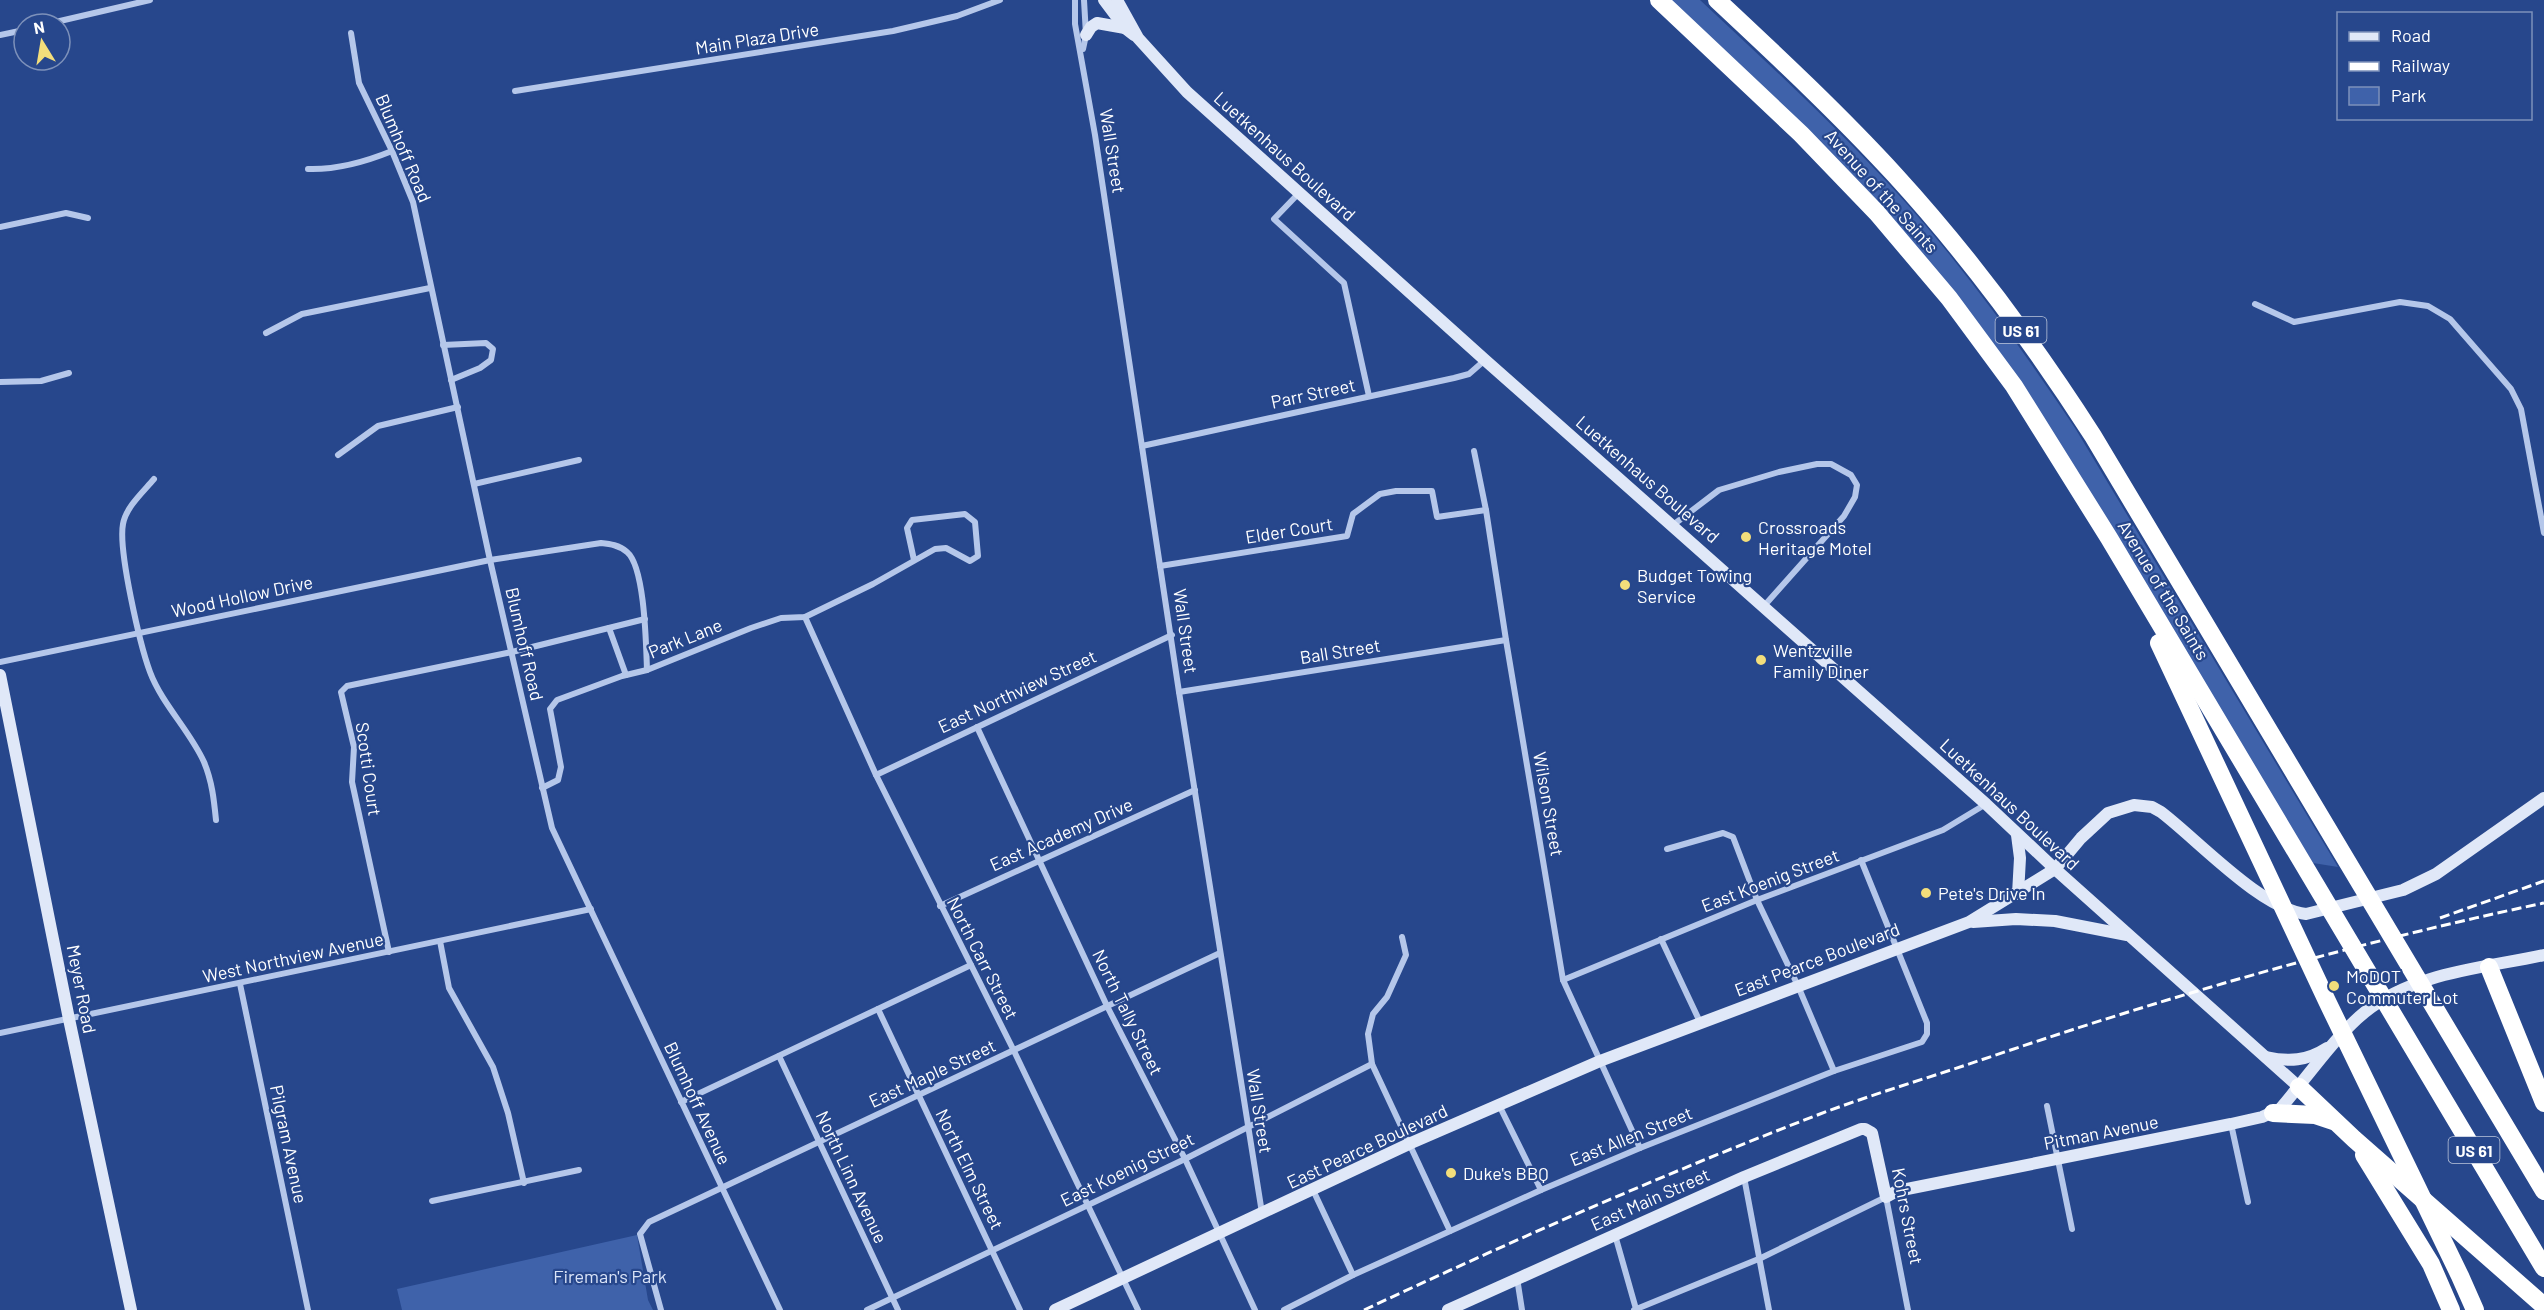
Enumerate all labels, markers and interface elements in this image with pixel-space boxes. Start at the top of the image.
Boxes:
north arrow [12,12,72,72]
legend [2337,12,2532,120]
text: N [32,16,46,37]
street label: Main Plaza Drive [694,17,820,59]
text: Road [2391,24,2431,46]
text: Railway [2391,54,2450,76]
text: Park [2391,84,2426,106]
street label: Luetkenhaus Boulevard [1210,87,1360,225]
street label: Blumhoff Road [371,91,437,205]
street label: Wall Street [1095,107,1131,195]
street label: Avenue of the Saints [1821,125,1943,257]
road number: US 61 [1996,317,2046,343]
street label: Parr Street [1269,373,1357,413]
street label: Luetkenhaus Boulevard [1572,411,1724,547]
street label: Elder Court [1244,512,1334,548]
place label: Crossroads Heritage Motel [1758,516,1872,559]
street label: Avenue of the Saints [2114,516,2214,664]
marker: Crossroads Heritage Motel [1739,530,1753,544]
place label: Budget Towing Service [1637,564,1752,607]
street label: Wood Hollow Drive [169,570,315,622]
marker: Budget Towing Service [1618,578,1632,592]
street label: Blumhoff Road [501,585,549,703]
street label: Wall Street [1169,587,1203,675]
street label: Park Lane [645,613,725,663]
street label: Ball Street [1298,634,1382,668]
place label: Wentzville Family Diner [1773,639,1869,682]
street label: East Northview Street [934,645,1100,737]
marker: Wentzville Family Diner [1754,653,1768,667]
street label: Scotti Court [352,721,386,817]
street label: Luetkenhaus Boulevard [1936,734,2084,874]
street label: Wilson Street [1529,750,1569,858]
street label: East Academy Drive [986,793,1136,875]
street label: East Koenig Street [1698,844,1842,916]
place label: Pete's Drive In [1938,882,2046,904]
marker: Pete's Drive In [1919,886,1933,900]
street label: North Carr Street [943,893,1023,1023]
street label: East Pearce Boulevard [1731,917,1903,1001]
street label: West Northview Avenue [201,927,385,987]
street label: Meyer Road [63,943,101,1035]
street label: North Tally Street [1088,946,1168,1078]
place label: MoDOT Commuter Lot [2346,965,2459,1008]
marker: MoDOT Commuter Lot [2327,979,2341,993]
street label: East Maple Street [865,1034,999,1112]
street label: Blumhoff Avenue [660,1038,736,1168]
street label: Wall Street [1242,1067,1278,1155]
street label: Pilgram Avenue [266,1083,312,1205]
street label: East Pearce Boulevard [1283,1099,1451,1193]
street label: East Allen Street [1567,1101,1695,1171]
street label: North Elm Street [931,1105,1009,1233]
street label: North Linn Avenue [812,1107,892,1247]
street label: Pitman Avenue [2042,1110,2160,1154]
street label: East Koenig Street [1057,1127,1197,1211]
road number: US 61 [2448,1137,2500,1163]
place label: Duke's BBQ [1463,1162,1549,1184]
street label: East Main Street [1587,1163,1713,1235]
marker: Duke's BBQ [1444,1166,1458,1180]
street label: Kohrs Street [1888,1166,1928,1266]
park label: Fireman's Park [553,1265,667,1287]

